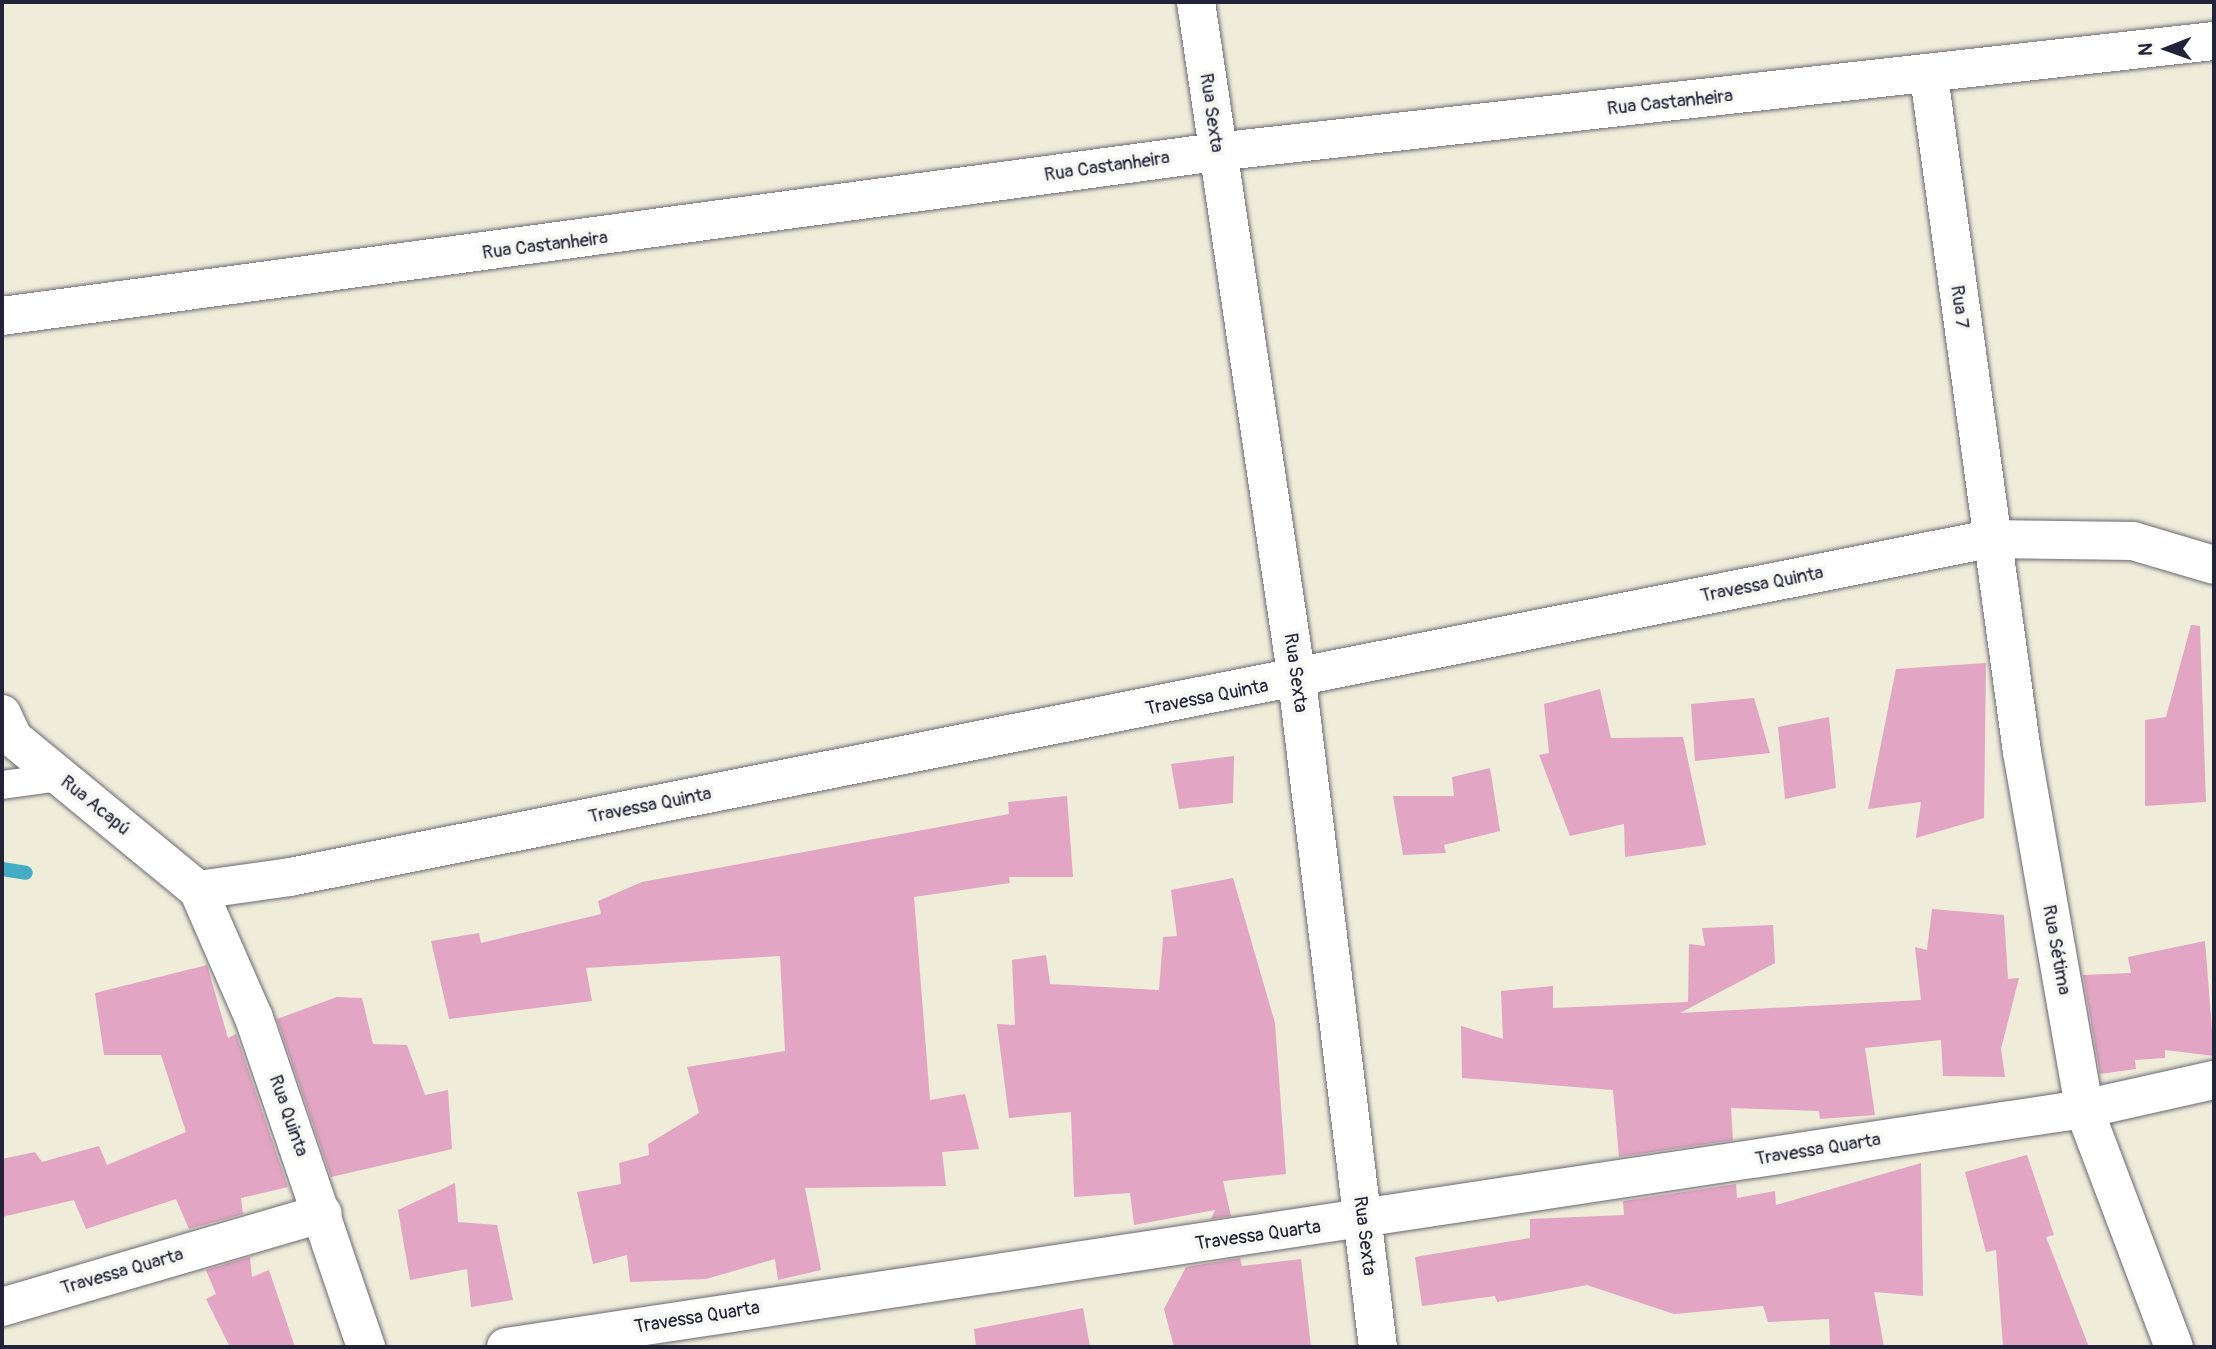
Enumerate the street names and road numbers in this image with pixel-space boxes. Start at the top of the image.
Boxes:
street label: Rua Sexta [1194,72,1228,154]
street label: Rua Castanheira [1606,85,1734,121]
street label: Rua Castanheira [1043,147,1171,187]
street label: Rua Castanheira [481,227,609,265]
street label: Rua 7 [1945,284,1973,330]
street label: Travessa Quinta [1699,562,1825,608]
street label: Rua Sexta [1278,632,1312,714]
street label: Travessa Quinta [1144,675,1270,721]
street label: Rua Acapú [56,771,134,841]
street label: Travessa Quinta [587,783,713,829]
street label: Rua Sétima [2037,903,2075,997]
street label: Rua Quinta [263,1072,313,1160]
street label: Travessa Quarta [1754,1129,1882,1171]
street label: Rua Sexta [1348,1195,1380,1277]
street label: Travessa Quarta [1194,1216,1322,1256]
street label: Travessa Quarta [58,1244,186,1300]
street label: Travessa Quarta [633,1297,761,1339]

